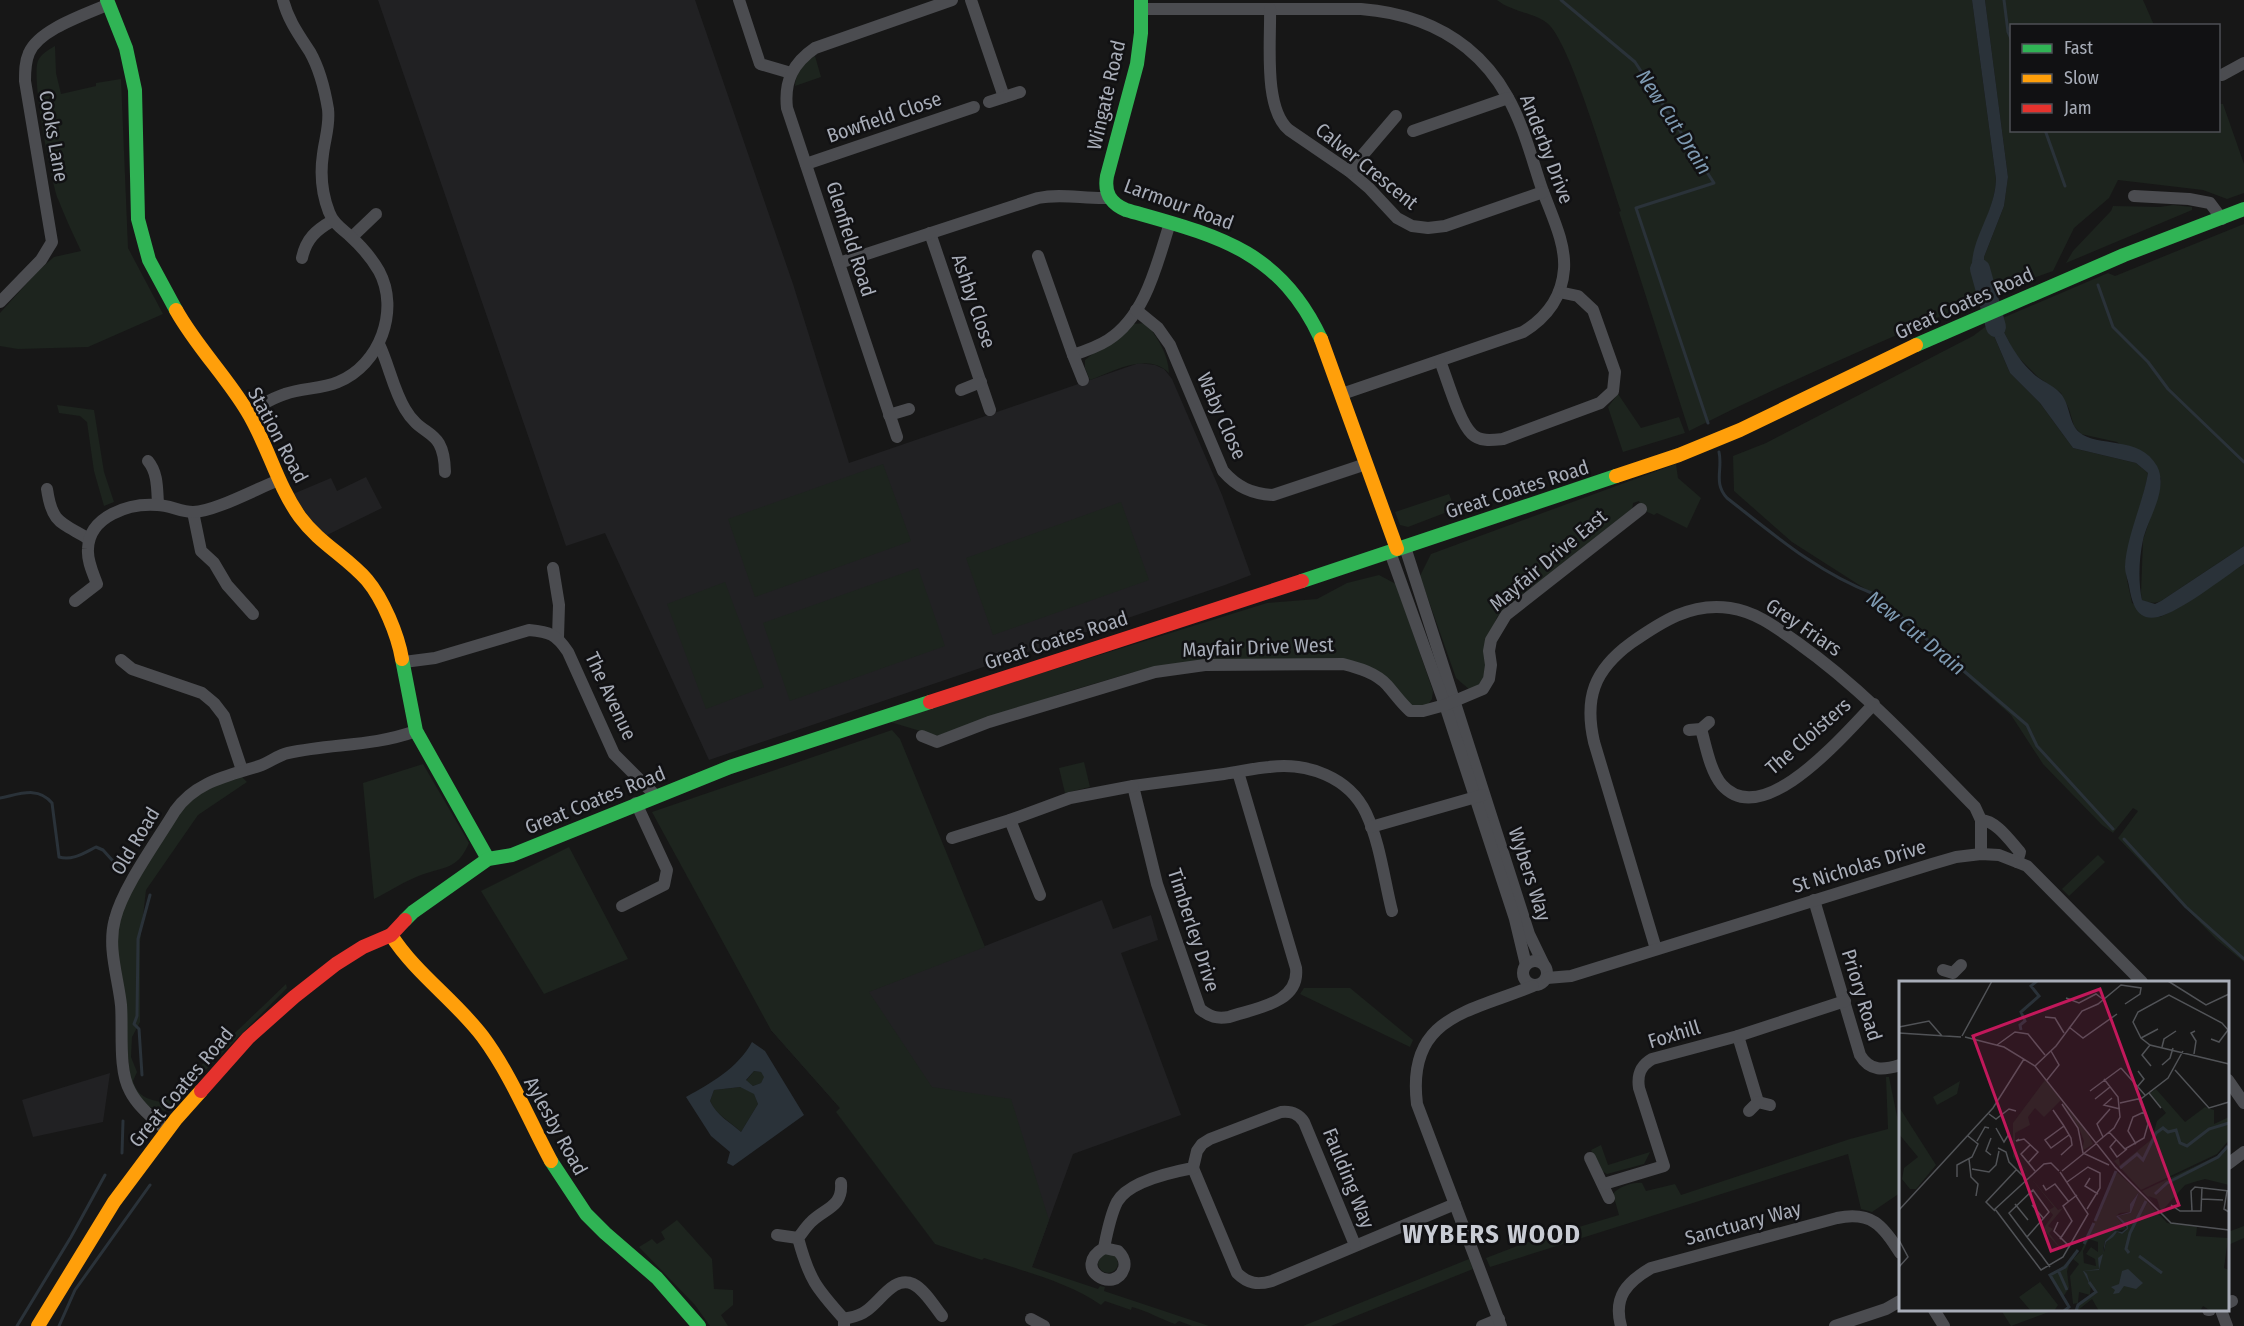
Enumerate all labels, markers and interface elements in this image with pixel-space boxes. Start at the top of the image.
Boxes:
legend [2010,24,2220,132]
text: Fast [2064,37,2093,59]
street label: Wingate Road [1082,38,1130,152]
water label: New Cut Drain [1630,65,1718,179]
text: Slow [2064,67,2099,89]
street label: Bowfield Close [824,86,944,148]
street label: Cooks Lane [34,89,74,183]
street label: Anderby Drive [1515,91,1579,207]
text: Jam [2064,97,2092,119]
street label: Calver Crescent [1311,117,1423,215]
street label: Larmour Road [1121,173,1237,235]
street label: Glenfield Road [821,178,881,300]
street label: Ashby Close [947,251,1001,351]
street label: Great Coates Road [1891,262,2037,344]
street label: Waby Close [1192,369,1252,463]
street label: Station Road [243,383,313,487]
street label: Great Coates Road [1442,455,1592,523]
street label: Mayfair Drive East [1484,504,1612,616]
water label: New Cut Drain [1861,585,1971,681]
street label: Grey Friars [1761,593,1847,661]
street label: Great Coates Road [981,606,1131,674]
street label: Mayfair Drive West [1182,632,1335,662]
street label: The Avenue [580,648,642,744]
street label: The Cloisters [1761,693,1855,779]
street label: Great Coates Road [521,761,669,839]
street label: Old Road [105,803,165,879]
street label: Wybers Way [1504,824,1556,924]
street label: St Nicholas Drive [1789,834,1929,898]
street label: Timberley Drive [1163,865,1225,995]
street label: Priory Road [1837,946,1887,1044]
inset map [1899,981,2229,1311]
street label: Foxhill [1645,1015,1703,1053]
street label: Great Coates Road [124,1022,238,1152]
street label: Aylesby Road [519,1073,593,1179]
street label: Faulding Way [1318,1124,1380,1232]
street label: Sanctuary Way [1682,1196,1804,1250]
district label: WYBERS WOOD [1402,1219,1582,1250]

